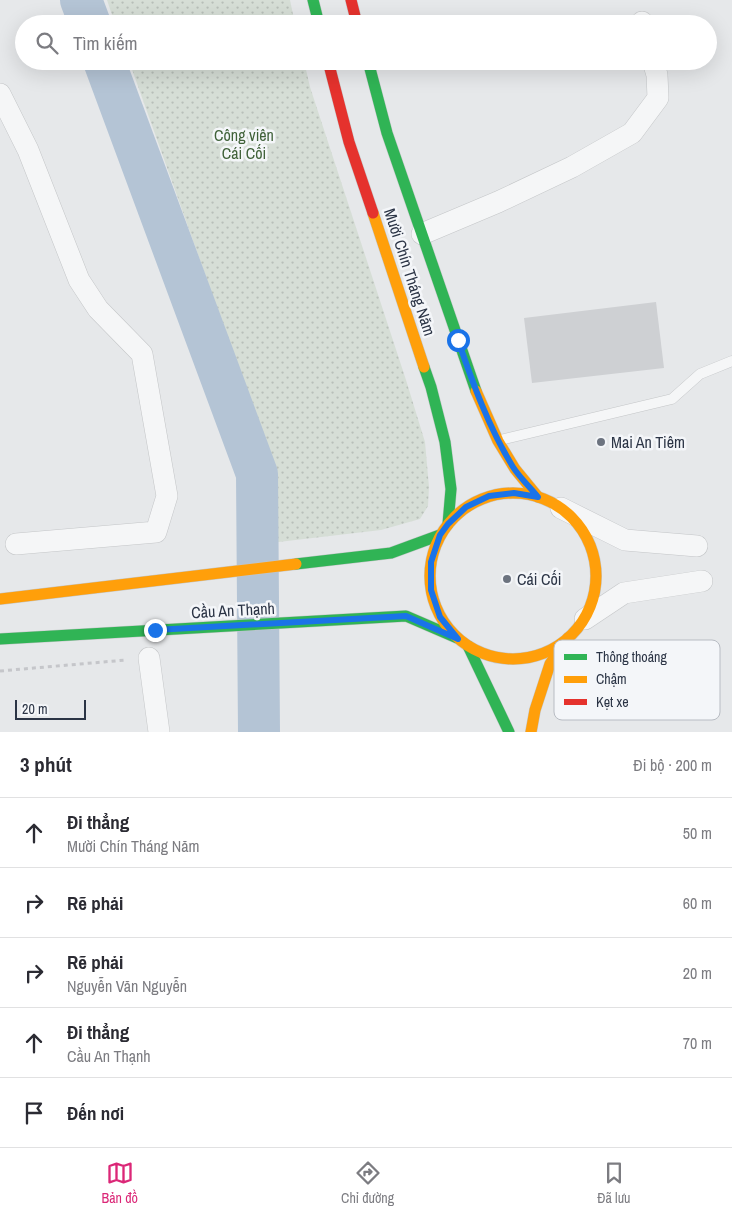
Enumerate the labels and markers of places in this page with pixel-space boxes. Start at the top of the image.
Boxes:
place label: Mai An Tiêm [611,431,685,453]
marker: Mai An Tiêm [595,436,607,448]
place label: Cái Cối [517,568,561,590]
marker: Cái Cối [501,573,513,585]

